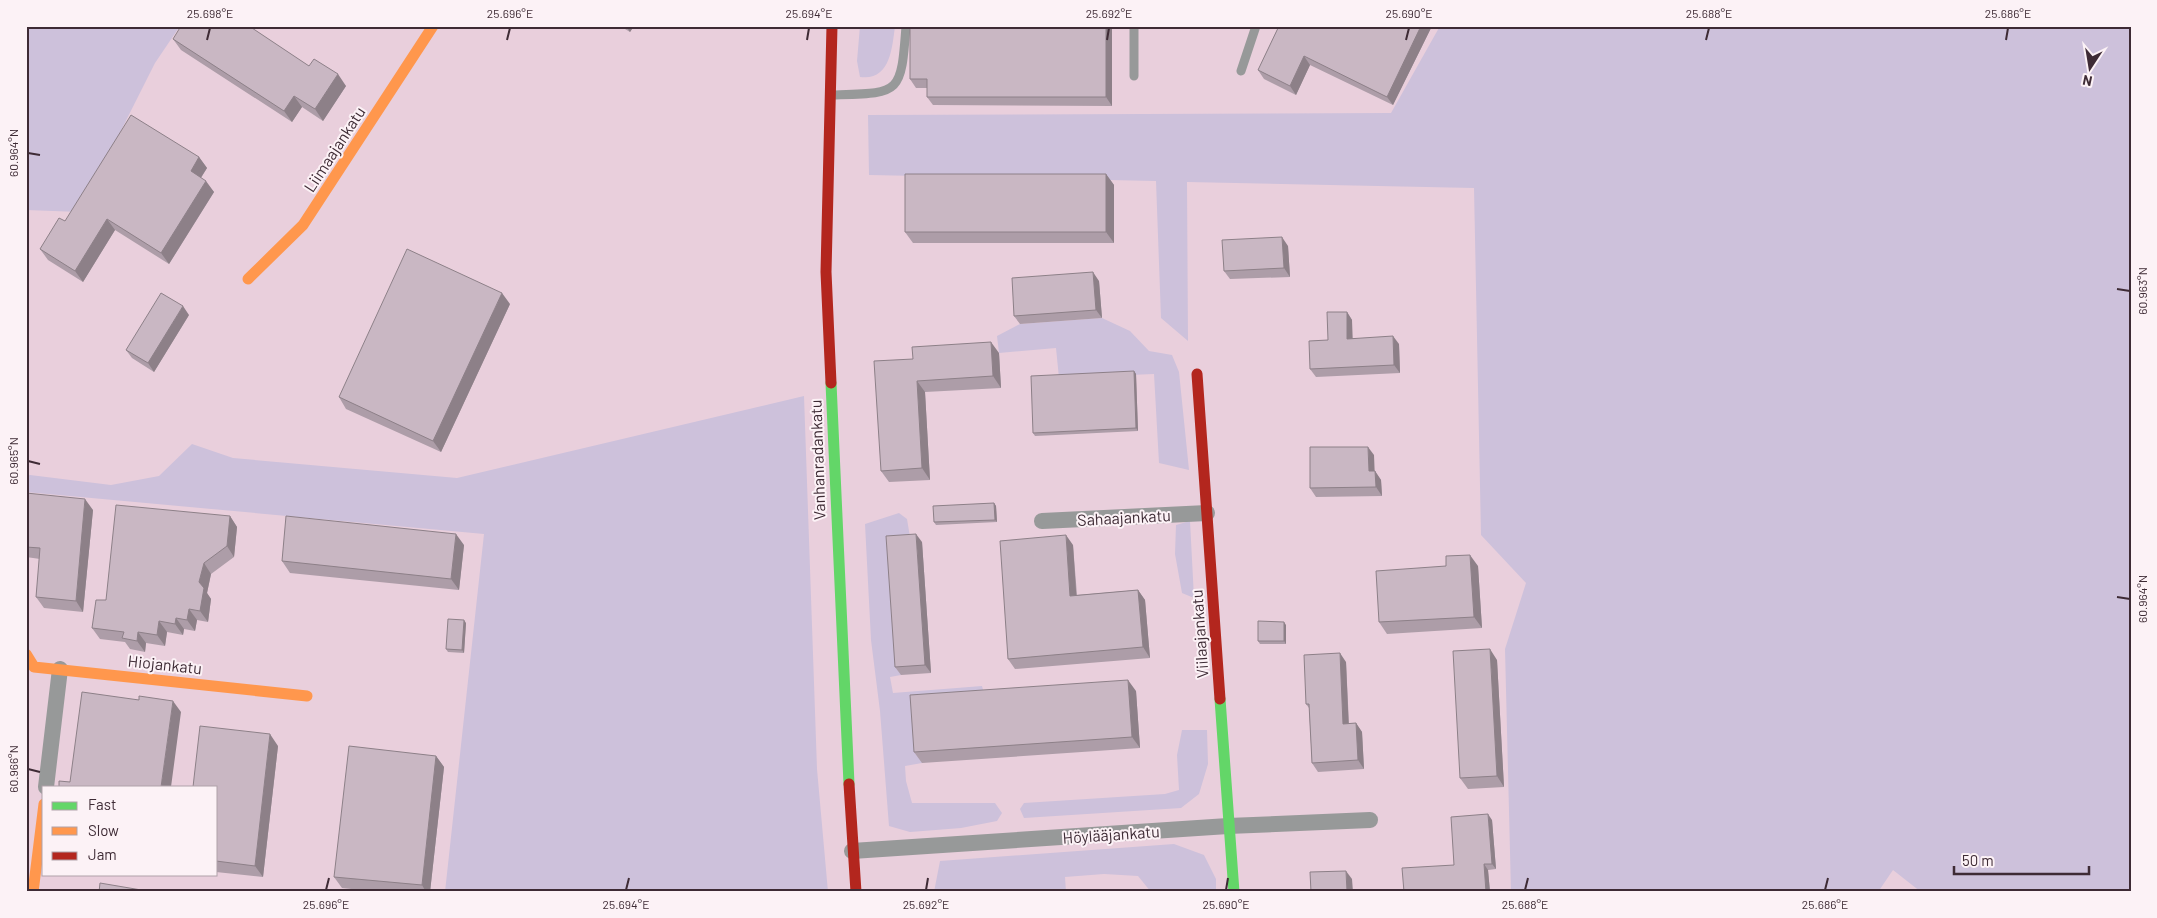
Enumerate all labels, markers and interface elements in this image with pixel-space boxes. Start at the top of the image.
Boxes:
text: 25.698°E [187,6,233,20]
text: 25.696°E [487,6,533,20]
text: 25.694°E [786,6,832,20]
text: 25.692°E [1086,6,1132,20]
text: 25.690°E [1386,6,1432,20]
text: 25.688°E [1686,6,1732,20]
text: 25.686°E [1985,6,2031,20]
north arrow [2064,42,2114,92]
text: N [2081,72,2094,90]
street label: Liimaajankatu [299,103,369,195]
text: 60.964°N [6,129,20,177]
text: 60.963°N [2135,267,2149,315]
street label: Vanhanradankatu [805,399,829,521]
text: 60.965°N [6,437,20,485]
street label: Sahaajankatu [1077,505,1171,529]
text: 60.964°N [2135,575,2149,623]
street label: Viilaajankatu [1186,589,1212,679]
street label: Hiojankatu [127,651,203,677]
text: 60.966°N [6,745,20,793]
legend [42,786,218,876]
text: Fast [88,795,116,813]
text: Slow [88,821,119,839]
street label: Höylääjankatu [1062,821,1160,847]
scale bar [1954,843,2090,875]
text: Jam [88,845,117,863]
text: 50 m [1962,851,1994,869]
text: 25.696°E [303,897,349,911]
text: 25.694°E [603,897,649,911]
text: 25.692°E [903,897,949,911]
text: 25.690°E [1203,897,1249,911]
text: 25.688°E [1502,897,1548,911]
text: 25.686°E [1802,897,1848,911]

